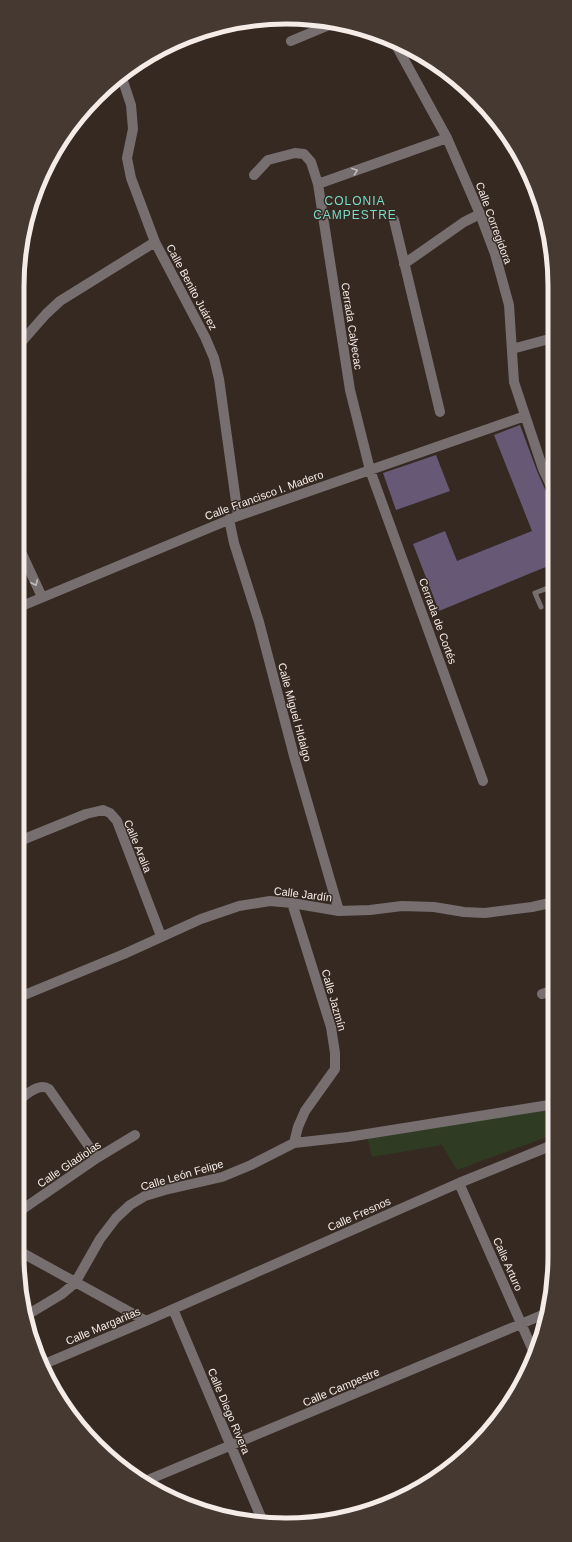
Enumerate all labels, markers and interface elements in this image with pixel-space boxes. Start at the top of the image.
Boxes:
one-way arrow [351,167,358,176]
street label: Calle Corregidora [474,180,515,266]
district label: COLONIA CAMPESTRE [313,194,397,222]
street label: Calle Benito Juárez [164,242,220,332]
street label: Cerrada Calyecac [339,282,365,371]
street label: Calle Francisco I. Madero [203,468,325,522]
street label: Cerrada de Cortés [417,576,459,666]
one-way arrow [30,579,38,586]
street label: Calle Miguel HIdalgo [276,661,314,763]
street label: Calle Aralia [122,818,154,875]
street label: Calle Jardín [273,884,333,904]
street label: Calle Jazmín [319,968,349,1032]
street label: Calle Gladiolas [35,1138,103,1190]
street label: Calle León Felipe [139,1157,225,1193]
street label: Calle Fresnos [326,1195,393,1233]
street label: Calle Arturo [491,1235,525,1293]
street label: Calle Margaritas [64,1305,143,1347]
street label: Calle Campestre [301,1365,381,1409]
street label: Calle Diego Rivera [206,1366,253,1456]

